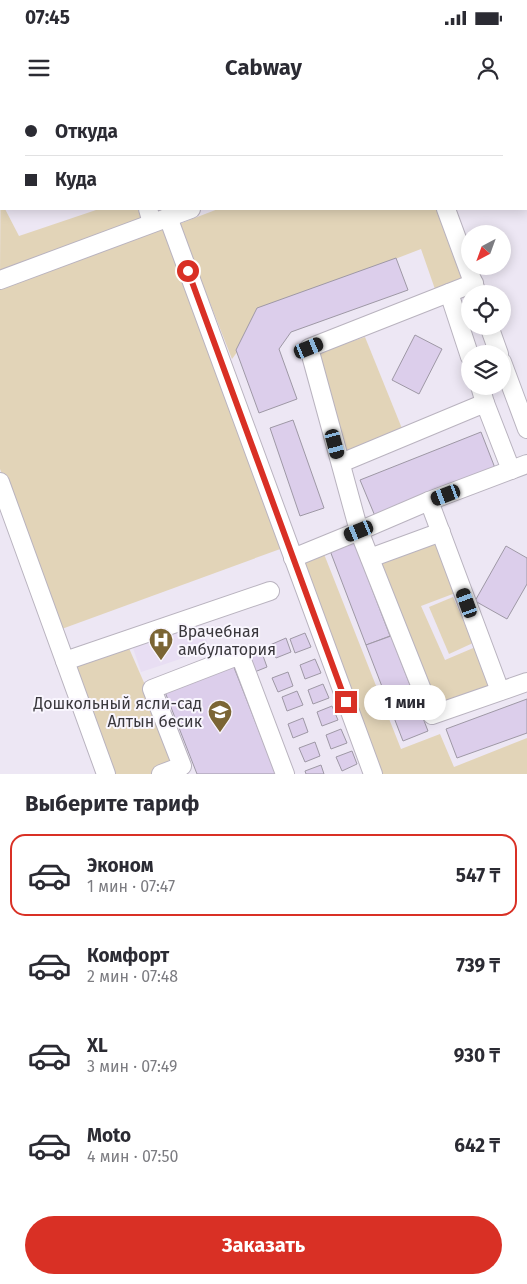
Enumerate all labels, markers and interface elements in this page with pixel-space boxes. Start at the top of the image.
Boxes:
text: 07:45 [25,6,70,29]
icon: menu [25,54,53,82]
text: Cabway [225,54,302,81]
icon: person [474,54,502,82]
text: Откуда [55,120,118,143]
text: Куда [55,168,97,191]
north arrow [461,225,511,275]
map controls [461,225,511,395]
route start [177,260,199,282]
button: locate [461,285,511,335]
car [292,335,325,361]
button: layers [461,345,511,395]
car [323,428,346,460]
car [429,483,462,507]
car [342,518,375,544]
car [454,586,479,620]
place label: Врачебная амбулатория [178,622,276,659]
hospital icon: Врачебная амбулатория [148,627,174,661]
callout: 1 мин [364,684,446,720]
route end [335,691,357,713]
text: 1 мин [385,693,425,712]
place label: Дошкольный ясли-сад Алтын бесик [32,694,203,731]
school or university icon: Дошкольный ясли-сад Алтын бесик [207,699,233,733]
text: Выберите тариф [25,790,200,817]
icon: car [27,853,72,898]
text: Эконом [87,854,154,877]
text: 547 ₸ [456,864,500,887]
text: 1 мин · 07:47 [87,877,175,896]
icon: car [27,943,72,988]
text: Комфорт [87,944,169,967]
text: 739 ₸ [456,954,500,977]
text: 2 мин · 07:48 [87,967,178,986]
icon: car [27,1033,72,1078]
text: XL [87,1034,108,1057]
text: 930 ₸ [454,1044,500,1067]
text: 3 мин · 07:49 [87,1057,177,1076]
icon: car [27,1123,72,1168]
text: Moto [87,1124,131,1147]
text: 642 ₸ [454,1134,500,1157]
text: 4 мин · 07:50 [87,1147,178,1166]
button: Заказать [25,1216,502,1274]

